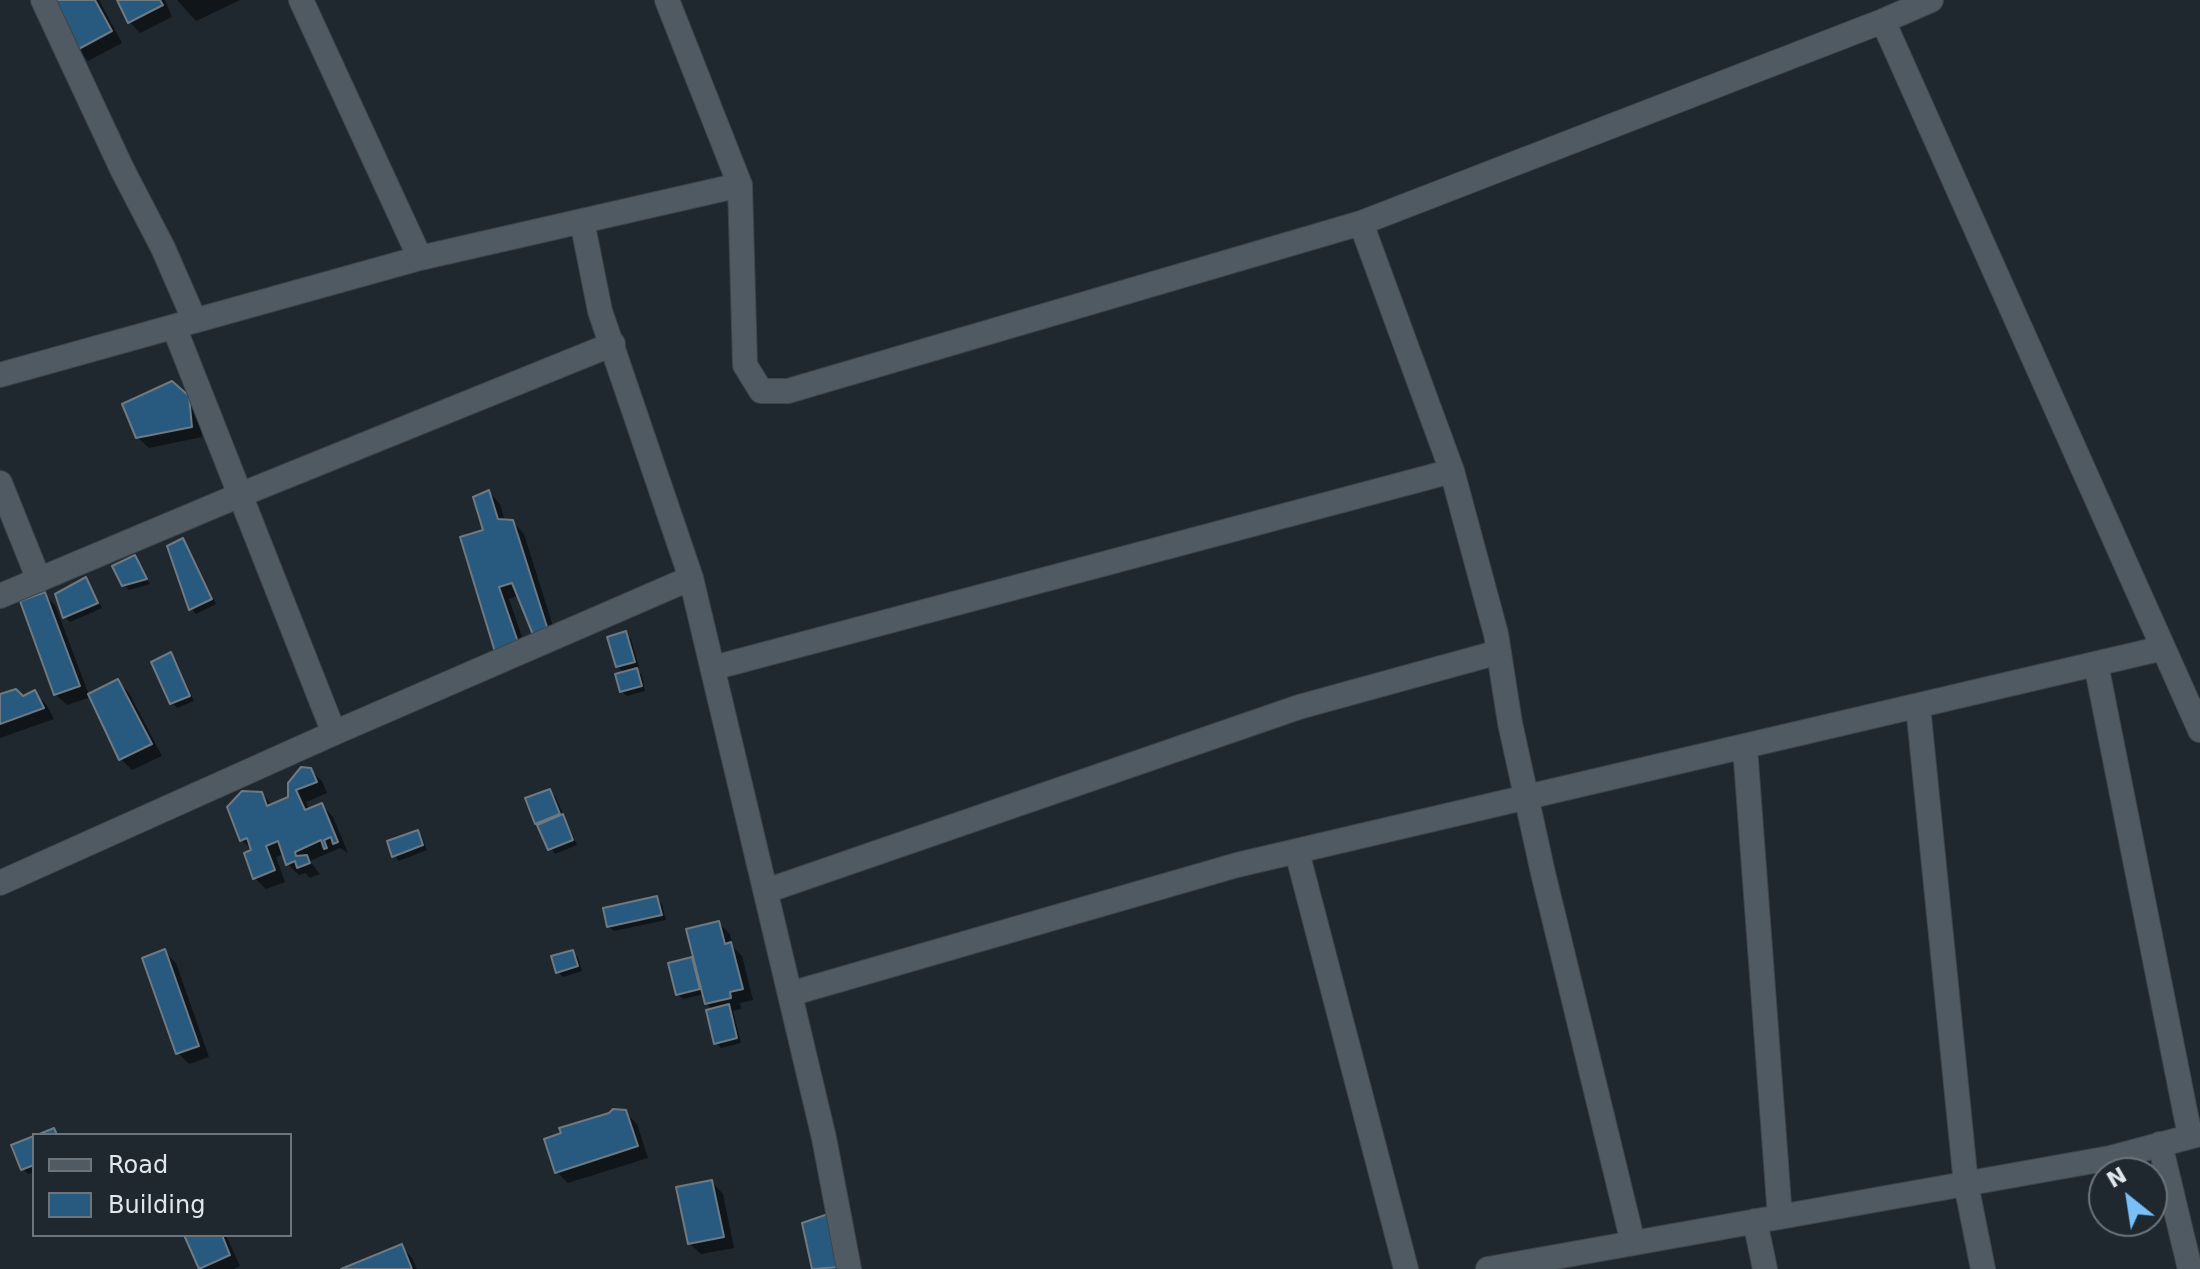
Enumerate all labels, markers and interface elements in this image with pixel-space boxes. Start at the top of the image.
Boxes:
legend [32,1133,292,1237]
text: Road [108,1151,168,1179]
north arrow [2088,1157,2168,1237]
text: N [2103,1162,2131,1193]
text: Building [108,1191,205,1219]

